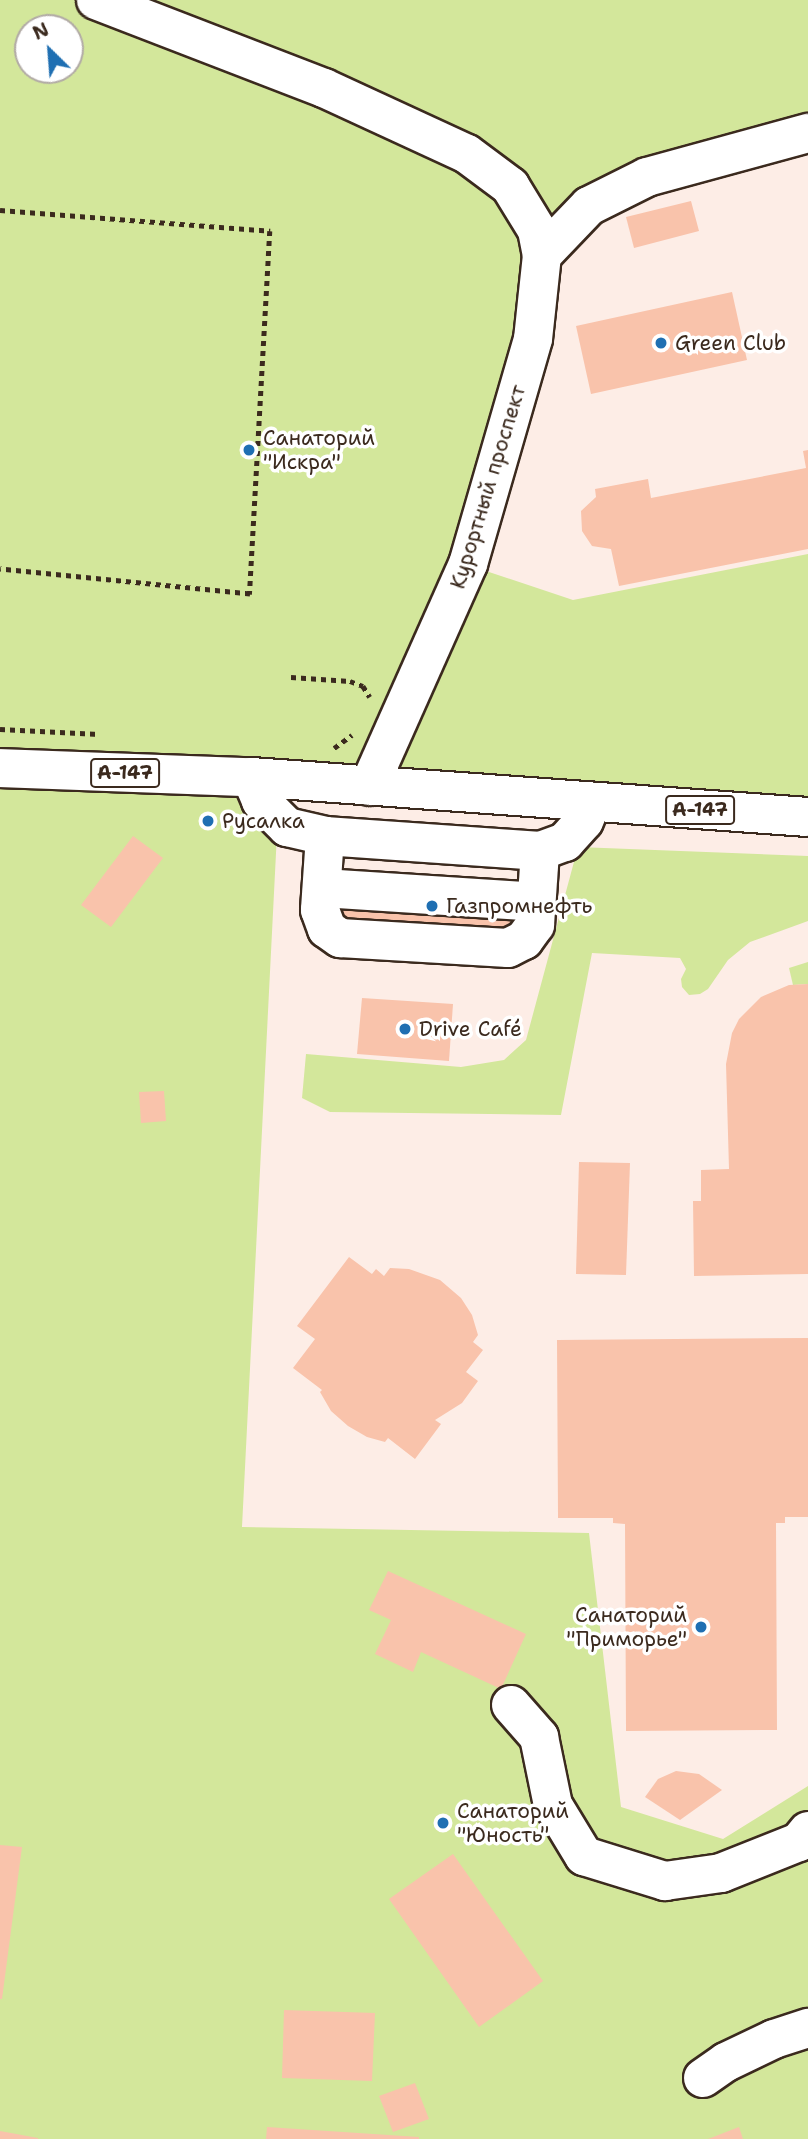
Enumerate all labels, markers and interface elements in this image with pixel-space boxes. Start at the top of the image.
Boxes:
north arrow [14,14,84,84]
text: N [29,17,53,46]
place label: Green Club [675,330,786,356]
marker: Green Club [653,335,669,351]
street label: Курортный проспект [445,382,531,592]
place label: Санаторий "Искра" [263,425,375,475]
marker: Санаторий "Искра" [241,442,257,458]
road number: А-147 [90,758,160,788]
road number: А-147 [665,794,735,825]
place label: Русалка [222,808,305,834]
marker: Русалка [200,813,216,829]
place label: Газпромнефть [446,893,592,919]
marker: Газпромнефть [424,898,440,914]
place label: Drive Café [419,1016,522,1042]
marker: Drive Café [397,1021,413,1037]
place label: Санаторий "Приморье" [566,1602,687,1652]
marker: Санаторий "Приморье" [693,1619,709,1635]
place label: Санаторий "Юность" [457,1798,569,1848]
marker: Санаторий "Юность" [435,1815,451,1831]

